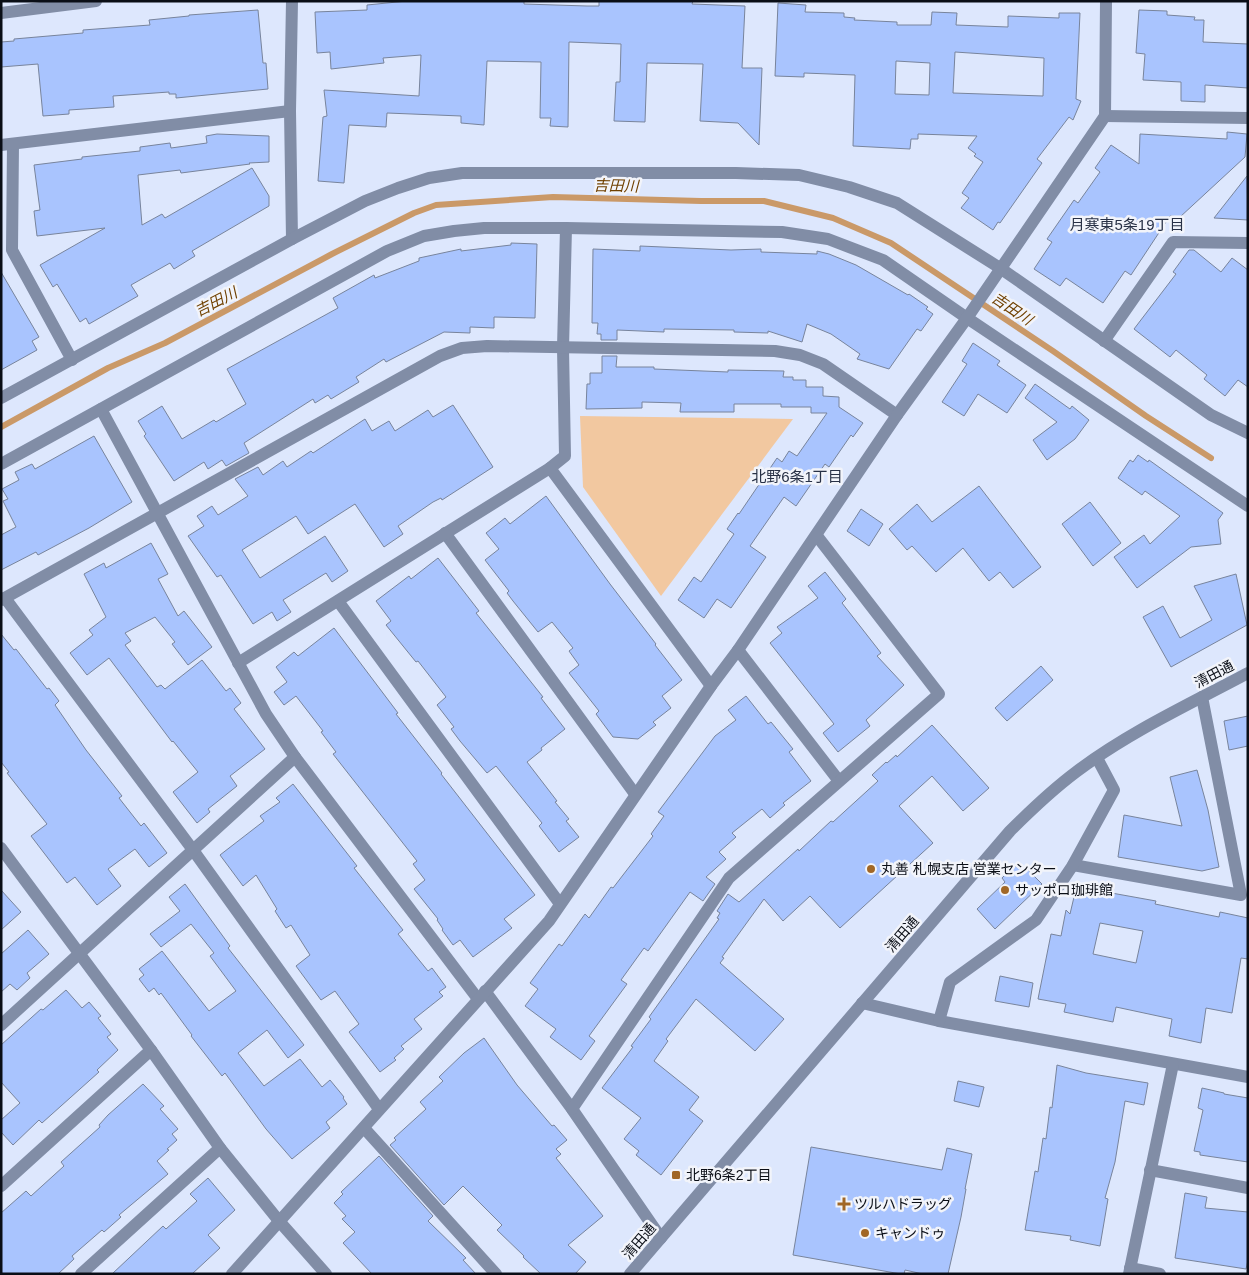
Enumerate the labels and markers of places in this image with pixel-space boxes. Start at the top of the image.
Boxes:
place label: 丸善 札幌支店 営業センター [881,861,1057,877]
marker: 丸善 札幌支店 営業センター [865,863,877,875]
place label: サッポロ珈琲館 [1015,882,1113,898]
marker: サッポロ珈琲館 [999,884,1011,896]
place label: 北野6条2丁目 [686,1167,772,1183]
marker: 北野6条2丁目 [670,1169,682,1181]
place label: ツルハドラッグ [854,1196,952,1212]
marker: ツルハドラッグ [838,1198,850,1210]
place label: キャンドゥ [875,1225,945,1241]
marker: キャンドゥ [859,1227,871,1239]

